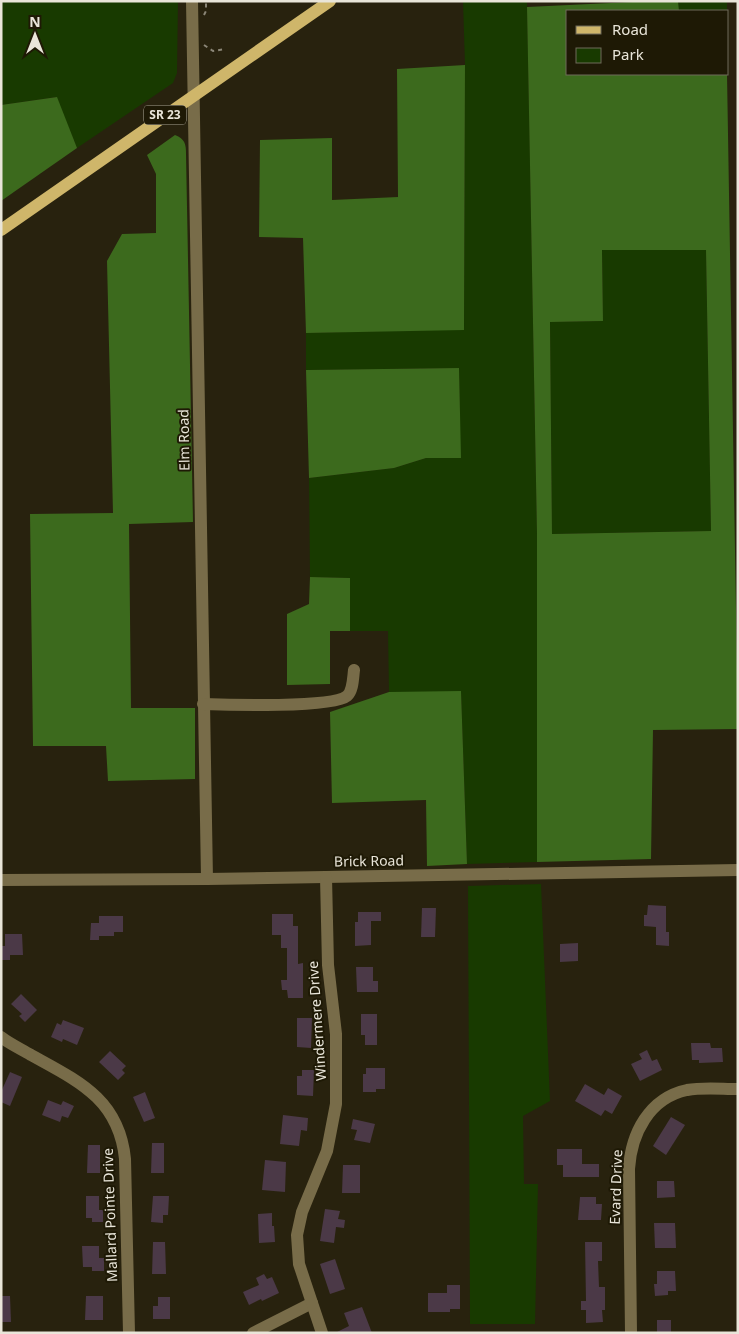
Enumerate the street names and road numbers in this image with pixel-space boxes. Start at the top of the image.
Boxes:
road number: SR 23 [144,106,186,124]
street label: Elm Road [173,409,194,471]
street label: Brick Road [334,850,404,871]
street label: Windermere Drive [303,960,330,1082]
street label: Mallard Pointe Drive [98,1148,121,1282]
street label: Evard Drive [605,1149,626,1225]

